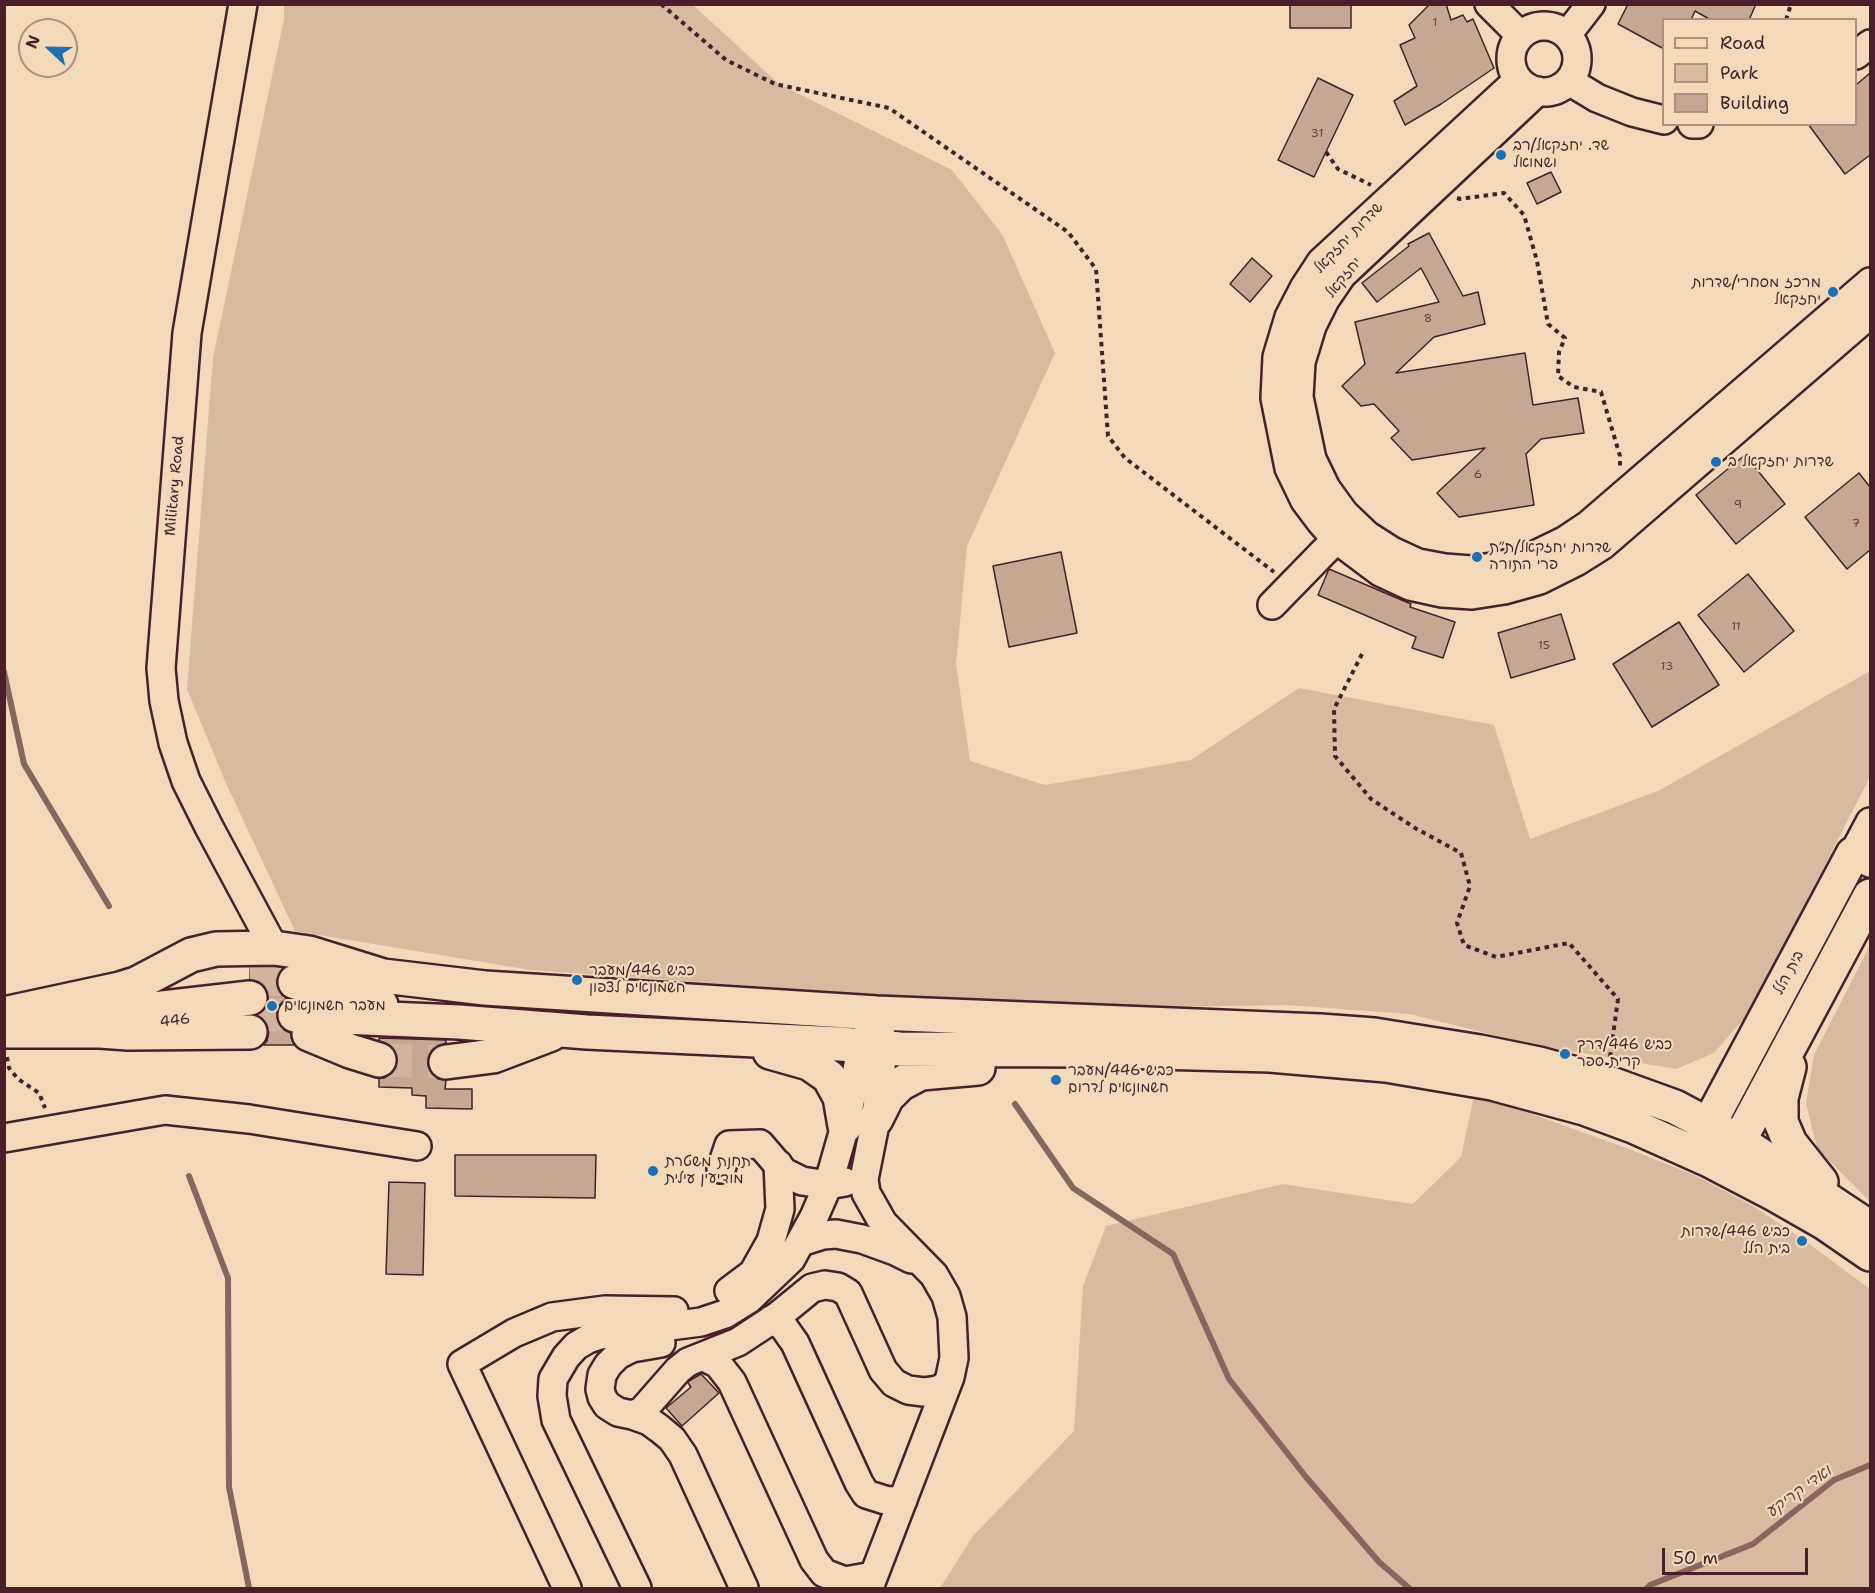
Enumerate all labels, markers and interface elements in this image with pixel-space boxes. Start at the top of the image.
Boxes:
house number: 1 [1432,16,1438,30]
north arrow [18,18,78,78]
legend [1662,18,1857,126]
text: Road [1720,31,1765,55]
text: N [21,32,45,52]
text: Park [1720,61,1759,85]
text: Building [1720,91,1789,115]
house number: 31 [1311,127,1323,141]
place label: שד. יחזקאל/רב ושמואל [1513,137,1609,172]
marker: שד. יחזקאל/רב ושמואל [1494,148,1508,162]
street label: שדרות יחזקאל [1311,199,1387,277]
street label: יחזקאל [1322,254,1366,302]
place label: מרכז מסחרי/שדרות יחזקאל [1692,274,1821,309]
marker: מרכז מסחרי/שדרות יחזקאל [1826,285,1840,299]
house number: 8 [1424,312,1432,326]
street label: Military Road [162,435,188,537]
place label: שדרות יחזקאל ב [1728,453,1834,471]
marker: שדרות יחזקאל ב [1709,455,1723,469]
house number: 6 [1474,468,1482,482]
house number: 9 [1734,498,1742,512]
house number: 7 [1852,517,1860,531]
place label: שדרות יחזקאל/ת״ת פרי התורה [1489,539,1611,574]
marker: שדרות יחזקאל/ת״ת פרי התורה [1470,550,1484,564]
house number: 11 [1731,620,1741,634]
house number: 15 [1538,639,1550,653]
house number: 13 [1661,660,1673,674]
street label: בית הלל [1770,948,1808,998]
place label: כביש 446/מעבר חשמונאים לצפון [589,962,695,997]
marker: כביש 446/מעבר חשמונאים לצפון [570,973,584,987]
place label: מעבר חשמונאים [284,997,386,1015]
marker: מעבר חשמונאים [265,999,279,1013]
street label: 446 [159,1010,191,1032]
place label: כביש 446/דרך קרית ספר [1577,1036,1672,1071]
marker: כביש 446/דרך קרית ספר [1558,1047,1572,1061]
place label: כביש 446/מעבר חשמונאים לדרום [1068,1062,1174,1097]
marker: כביש 446/מעבר חשמונאים לדרום [1049,1073,1063,1087]
place label: תחנת משטרת מודיעין עילית [665,1153,751,1188]
marker: תחנת משטרת מודיעין עילית [646,1164,660,1178]
place label: כביש 446/שדרות בית הלל [1681,1223,1790,1258]
marker: כביש 446/שדרות בית הלל [1795,1234,1809,1248]
water label: ואדי קריקע [1763,1462,1835,1522]
scale bar [1665,1536,1810,1574]
text: 50 m [1673,1546,1718,1570]

